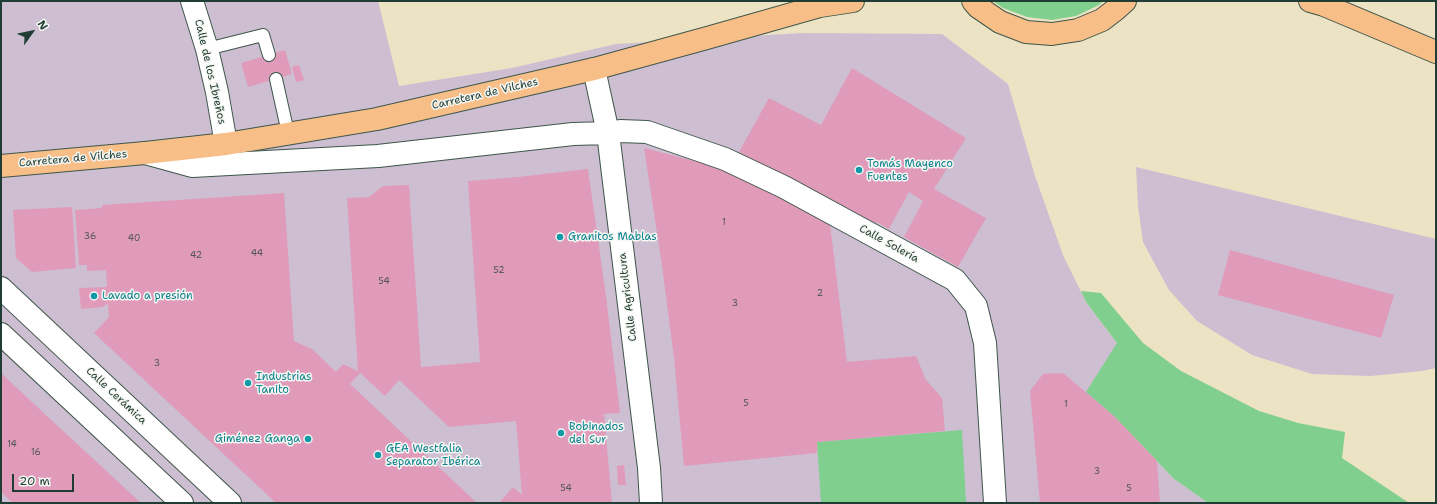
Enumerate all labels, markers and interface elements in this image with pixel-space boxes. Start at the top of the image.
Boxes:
north arrow [12,12,52,52]
text: N [34,17,51,33]
street label: Calle de los Ibreños [191,18,229,126]
street label: Carretera de Vilches [431,75,539,113]
street label: Carretera de Vilches [18,148,128,170]
place label: Tomás Mayenco Fuentes [867,157,953,183]
marker: Tomás Mayenco Fuentes [854,165,864,175]
house number: 1 [722,218,726,228]
street label: Calle Solería [857,222,921,266]
place label: Granitos Mablas [568,230,657,244]
house number: 36 [84,232,96,242]
marker: Granitos Mablas [555,232,565,242]
house number: 40 [128,234,140,244]
house number: 44 [251,249,263,259]
house number: 42 [190,251,202,261]
street label: Calle Agricultura [616,252,640,342]
house number: 52 [493,266,505,276]
house number: 54 [378,277,390,287]
place label: Lavado a presión [102,289,193,303]
house number: 2 [817,289,823,299]
marker: Lavado a presión [89,291,99,301]
house number: 3 [732,299,738,309]
house number: 3 [154,359,160,369]
street label: Calle Cerámica [83,364,149,428]
place label: Industrias Tanito [256,370,311,396]
marker: Industrias Tanito [243,378,253,388]
house number: 5 [743,399,749,409]
house number: 1 [1064,400,1068,410]
place label: Bobinados del Sur [569,420,624,446]
marker: Bobinados del Sur [556,428,566,438]
place label: Giménez Ganga [215,432,300,446]
marker: Giménez Ganga [303,434,313,444]
house number: 14 [7,440,17,450]
place label: GEA Westfalia Separator Ibérica [386,442,481,468]
house number: 16 [31,448,41,458]
marker: GEA Westfalia Separator Ibérica [373,450,383,460]
scale bar [14,466,76,492]
house number: 3 [1094,467,1100,477]
text: 20 m [19,473,50,489]
house number: 54 [560,484,572,494]
house number: 5 [1126,484,1132,494]

